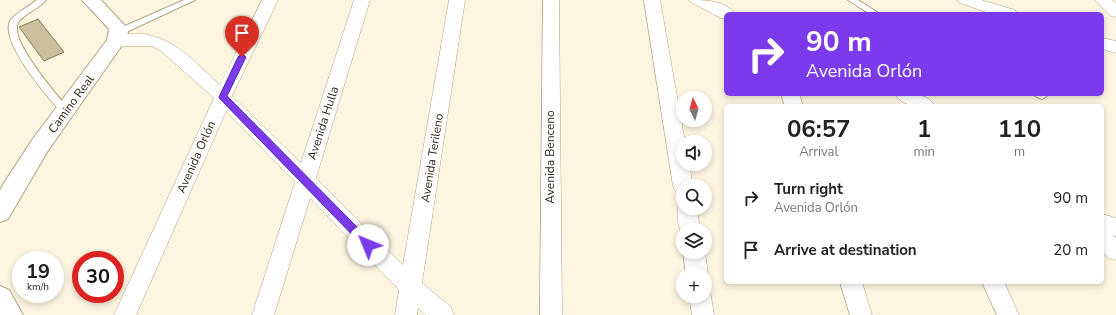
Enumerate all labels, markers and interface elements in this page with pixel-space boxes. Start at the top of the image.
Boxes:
pin [225,16,259,57]
icon: arrive [231,22,253,44]
text: 90 m [806,23,872,61]
icon: right [740,28,792,80]
text: Avenida Orlón [806,59,922,83]
street label: Camino Real [45,71,98,136]
street label: Avenida Hulla [304,84,342,162]
north arrow [676,91,712,127]
map controls [676,91,712,303]
street label: Avenida Benceno [542,110,558,204]
street label: Avenida Terileno [417,112,447,204]
text: 06:57 [787,113,850,145]
text: 1 [917,113,931,145]
text: 110 [998,113,1041,145]
street label: Avenida Orlón [173,118,219,196]
button: sound [676,135,712,171]
text: Arrival [799,143,838,161]
text: min [913,143,935,161]
text: m [1014,143,1025,161]
button: search [676,179,712,215]
text: Turn right [774,179,843,199]
icon: right [740,187,762,209]
text: 90 m [1053,188,1088,208]
text: Avenida Orlón [774,199,858,217]
button: layers [676,223,712,259]
position arrow [347,224,389,266]
icon: arrive [740,239,762,261]
text: Arrive at destination [774,240,917,260]
text: 20 m [1053,240,1088,260]
speed limit sign: 30 [72,251,124,303]
text: 19 [26,258,50,285]
button: + [676,267,712,303]
text: km/h [27,280,49,294]

